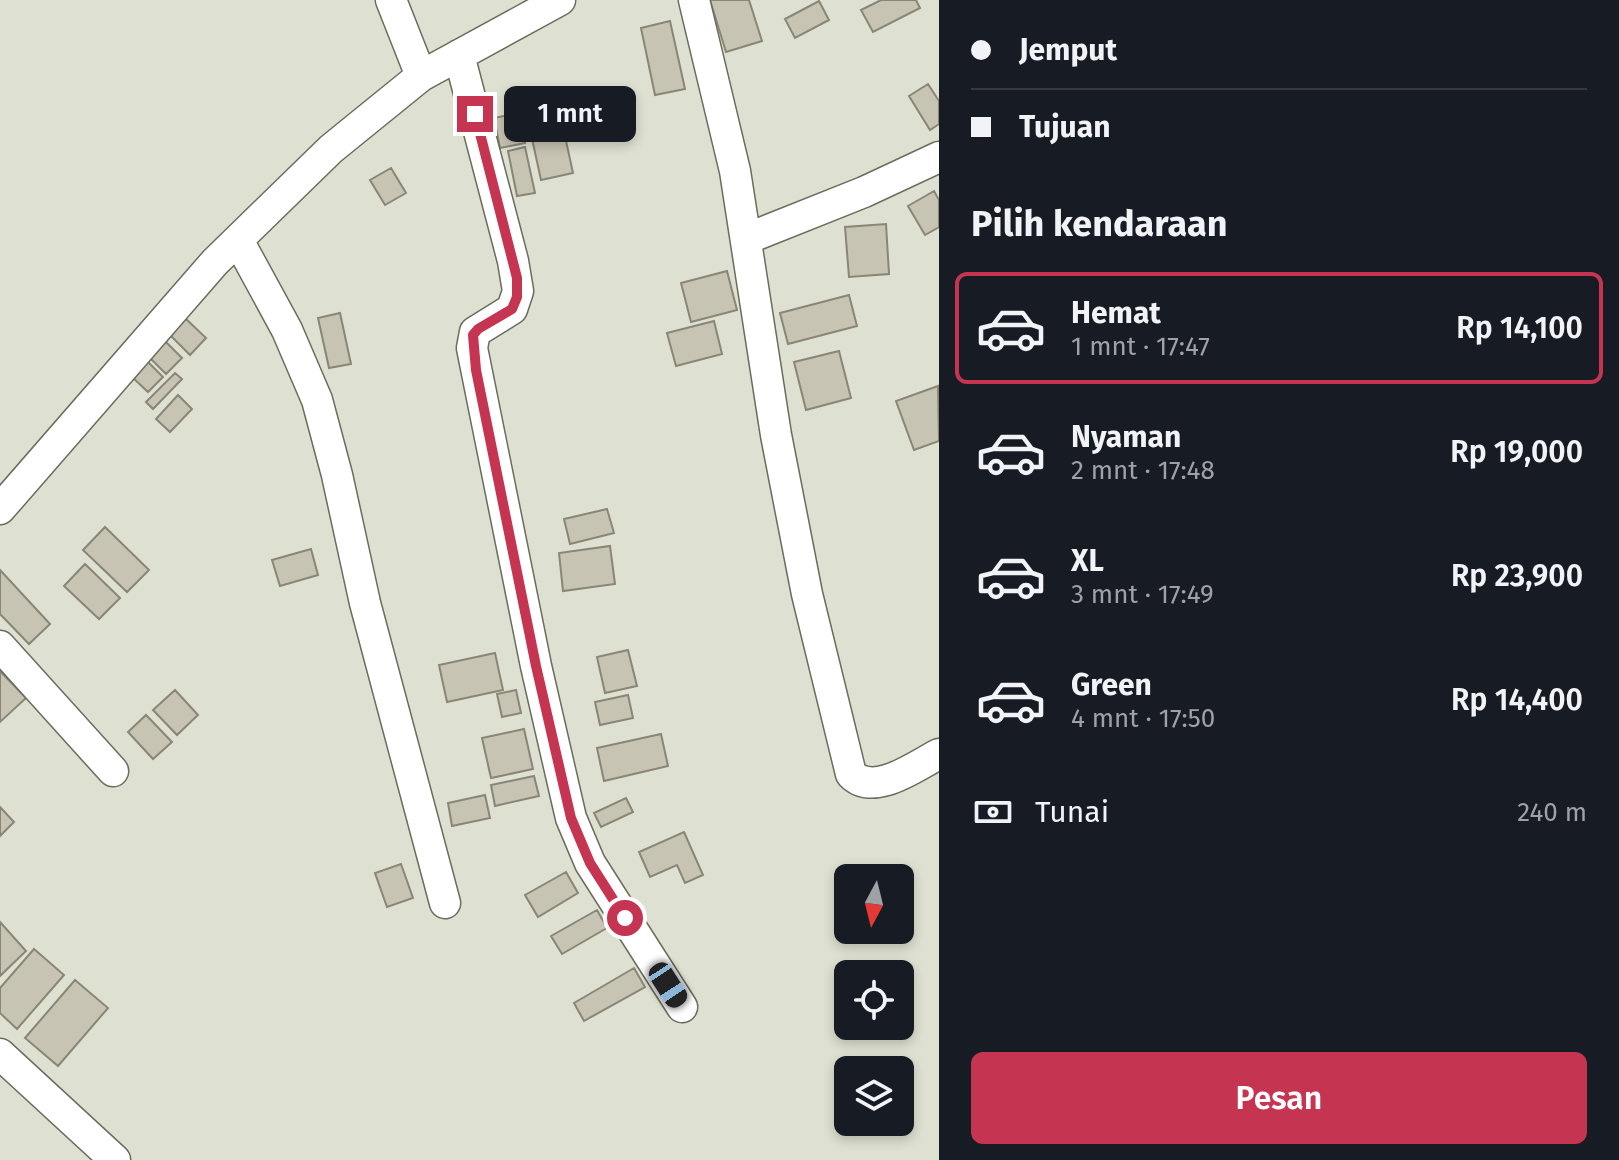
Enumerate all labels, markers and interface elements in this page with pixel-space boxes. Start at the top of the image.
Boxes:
text: Jemput [1019,32,1117,68]
callout: 1 mnt [503,86,635,142]
route end [457,96,493,132]
text: 1 mnt [537,98,603,129]
text: Tujuan [1019,109,1111,145]
text: Pilih kendaraan [971,202,1228,246]
icon: car [975,292,1047,364]
text: Hemat [1071,295,1161,331]
text: Rp 14,100 [1456,310,1583,346]
text: 1 mnt · 17:47 [1071,331,1210,362]
icon: car [975,416,1047,488]
text: Nyaman [1071,419,1181,455]
text: Rp 19,000 [1450,434,1583,470]
text: 2 mnt · 17:48 [1071,455,1215,486]
icon: car [975,540,1047,612]
text: XL [1071,543,1104,579]
text: Rp 23,900 [1451,558,1583,594]
text: 3 mnt · 17:49 [1071,579,1214,610]
icon: car [975,664,1047,736]
text: Green [1071,667,1152,703]
text: Rp 14,400 [1451,682,1583,718]
text: 4 mnt · 17:50 [1071,703,1215,734]
icon: cash [971,790,1015,834]
text: Tunai [1035,794,1109,830]
text: 240 m [1517,797,1587,828]
north arrow [834,864,914,944]
map controls [834,864,914,1136]
route start [607,900,643,936]
car [645,958,691,1012]
button: locate [834,960,914,1040]
button: Pesan [971,1052,1587,1144]
button: layers [834,1056,914,1136]

